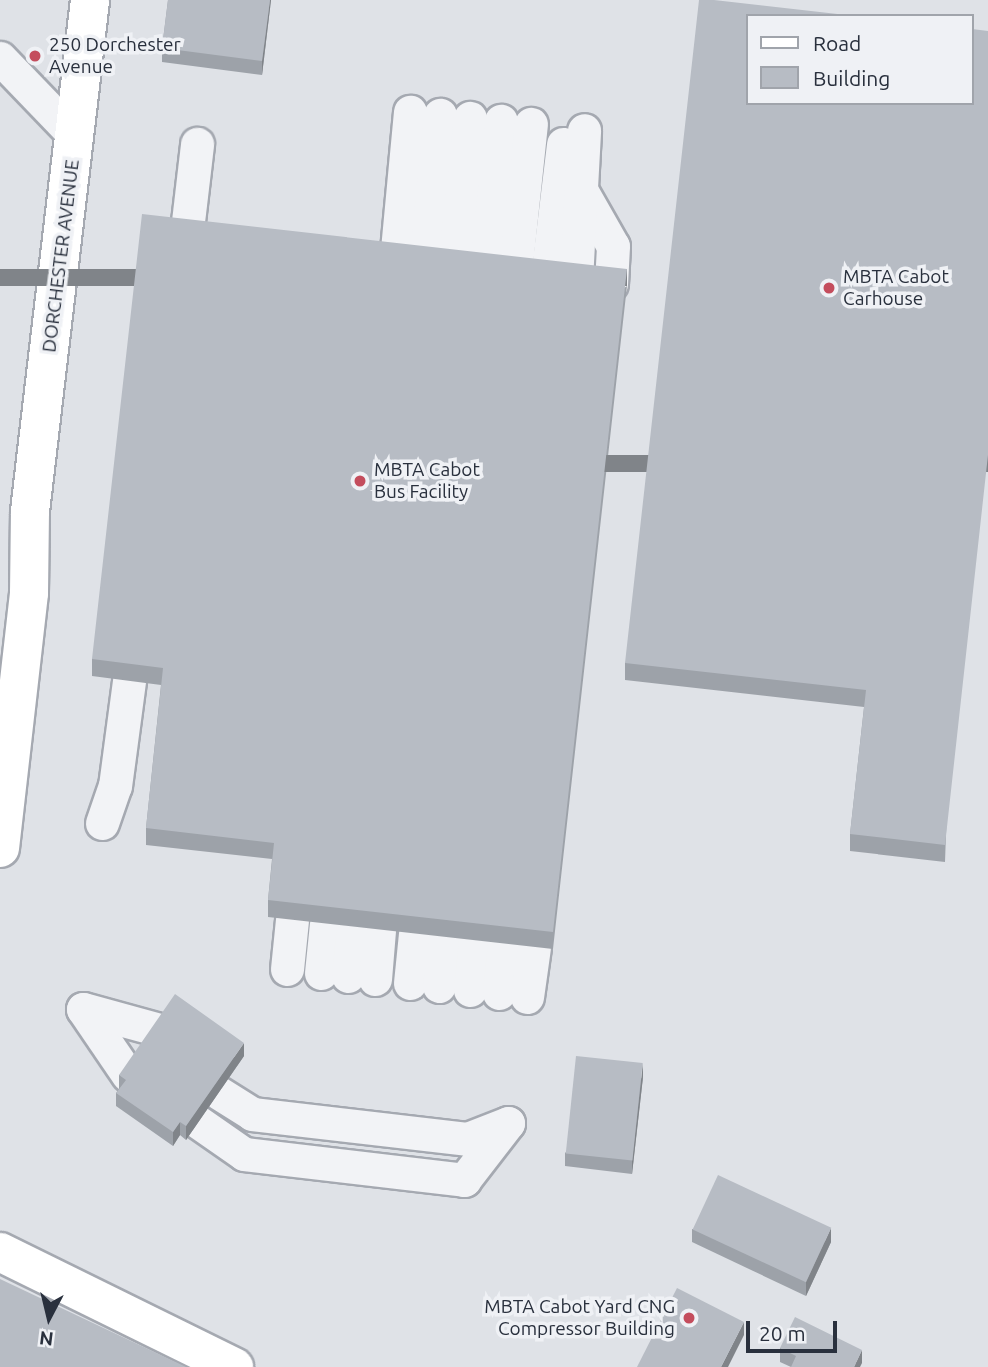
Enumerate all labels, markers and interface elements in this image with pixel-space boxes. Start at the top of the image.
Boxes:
legend [746,14,974,105]
text: Road [813,31,861,55]
place label: 250 Dorchester Avenue [49,34,181,78]
marker: 250 Dorchester Avenue [27,48,43,64]
text: Building [813,66,890,90]
street label: DORCHESTER AVENUE [38,158,84,354]
place label: MBTA Cabot Carhouse [843,266,949,310]
marker: MBTA Cabot Carhouse [821,280,837,296]
place label: MBTA Cabot Bus Facility [374,459,480,503]
marker: MBTA Cabot Bus Facility [352,473,368,489]
north arrow [14,1283,84,1353]
place label: MBTA Cabot Yard CNG Compressor Building [484,1296,675,1340]
scale bar [750,1308,841,1352]
marker: MBTA Cabot Yard CNG Compressor Building [681,1310,697,1326]
text: 20 m [759,1321,806,1345]
text: N [38,1327,55,1351]

